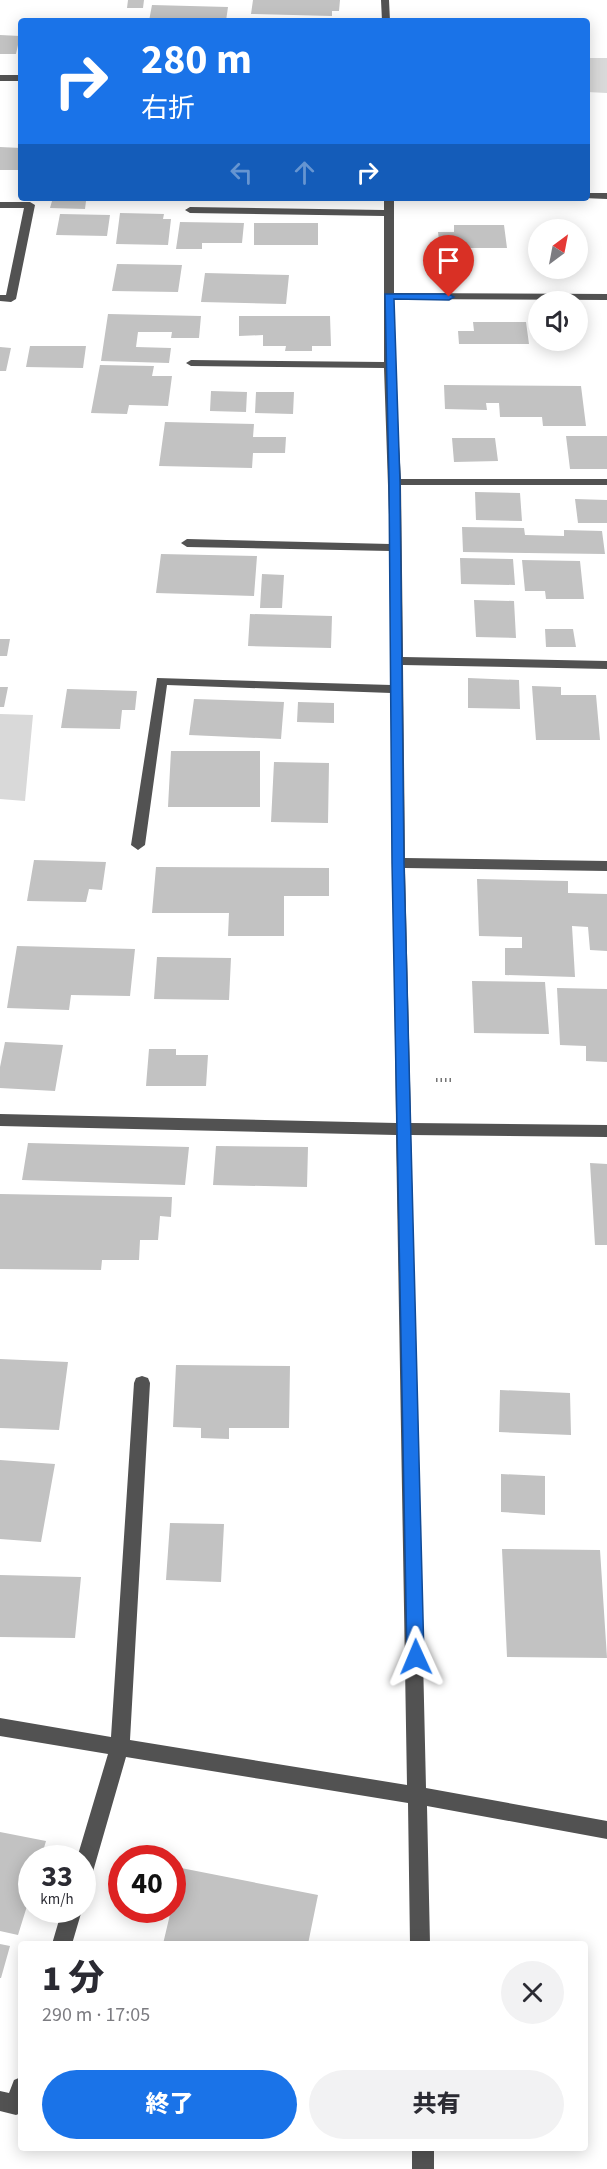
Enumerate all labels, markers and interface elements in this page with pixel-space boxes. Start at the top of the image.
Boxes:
text: 280 m [141,30,252,90]
icon: right [42,42,120,120]
text: 右折 [141,89,195,128]
icon: left [225,156,258,189]
icon: ahead [288,156,321,189]
icon: right [351,156,384,189]
north arrow [528,219,588,279]
map controls [528,219,588,351]
pin [423,235,474,297]
icon: arrive [432,244,465,277]
button: sound [528,291,588,351]
position arrow [384,1625,448,1689]
speed limit sign: 40 [108,1845,186,1923]
text: 33 [41,1855,73,1898]
text: km/h [40,1889,74,1910]
text: 1 分 [42,1953,104,2004]
button: close [501,1961,564,2024]
text: 290 m · 17:05 [42,2001,150,2029]
button: 終了 [42,2070,297,2139]
button: 共有 [309,2070,564,2139]

